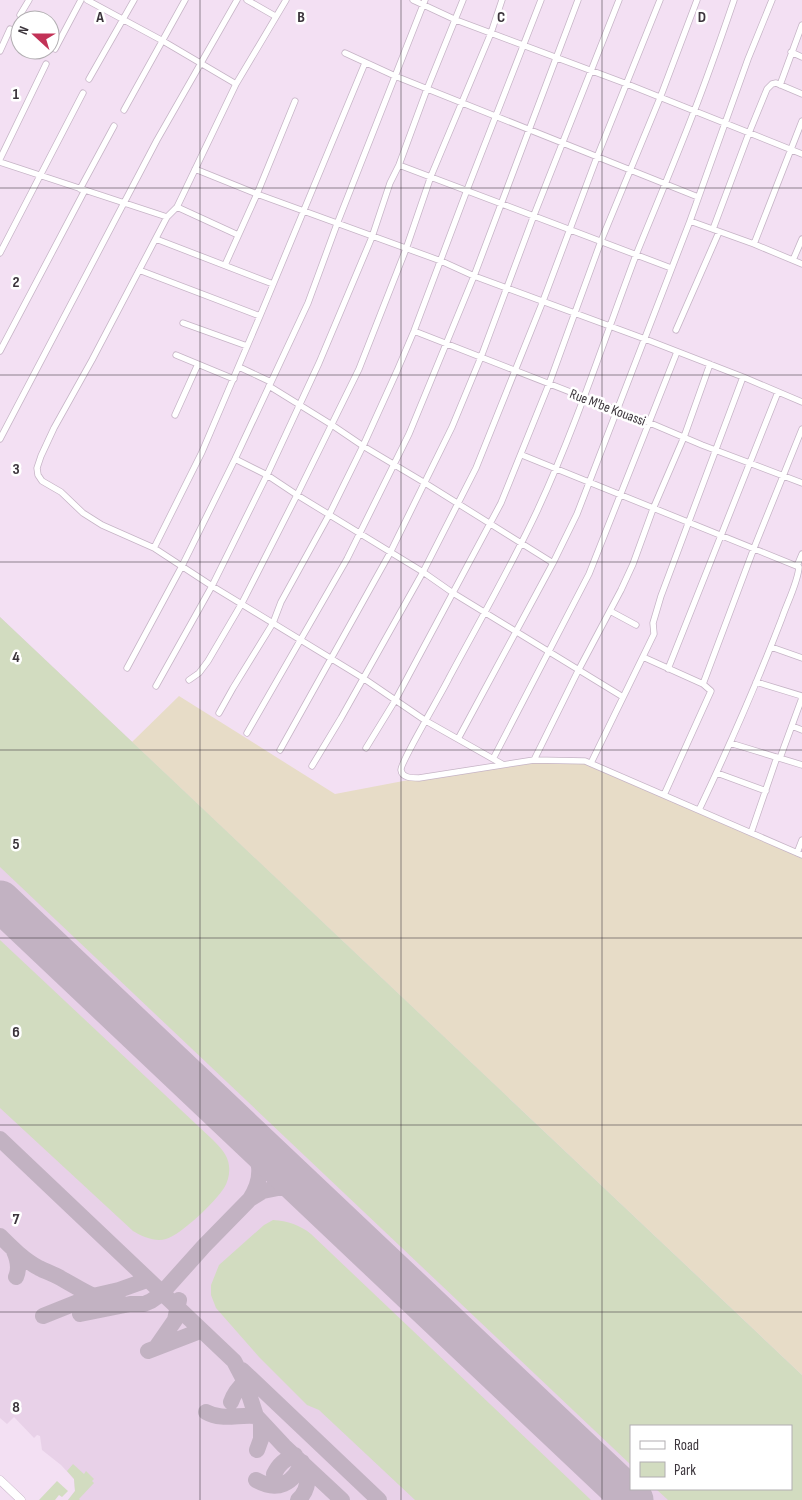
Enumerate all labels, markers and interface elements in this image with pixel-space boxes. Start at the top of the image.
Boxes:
text: A [95,8,104,27]
text: B [297,8,305,27]
text: C [497,8,505,27]
text: D [698,8,706,27]
north arrow [10,10,60,60]
text: N [14,24,33,37]
text: 1 [13,85,20,104]
text: 2 [12,273,20,292]
street label: Rue M'be Kouassi [567,385,648,430]
text: 3 [12,460,20,479]
text: 4 [12,648,20,667]
text: 5 [12,835,20,854]
text: 6 [12,1023,20,1042]
text: 7 [13,1210,20,1229]
text: 8 [12,1398,20,1417]
legend [630,1425,792,1490]
text: Road [674,1436,699,1455]
text: Park [674,1461,696,1480]

